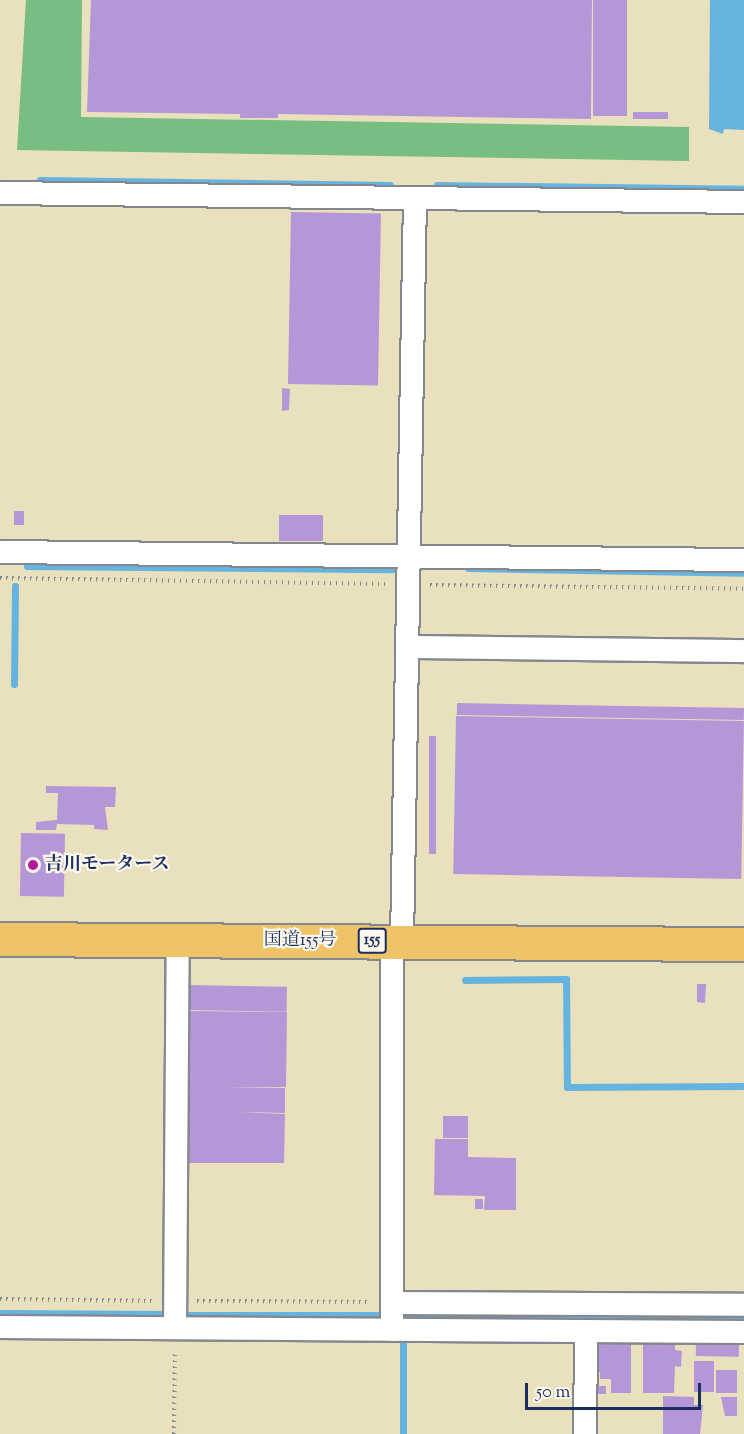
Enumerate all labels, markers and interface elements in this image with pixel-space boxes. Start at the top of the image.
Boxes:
place label: 吉川モータース [45,854,170,876]
marker: 吉川モータース [26,858,40,872]
road number: 155 [357,928,387,954]
street label: 国道155号 [264,930,336,952]
scale bar [528,1371,704,1409]
text: 50 m [536,1380,570,1406]

